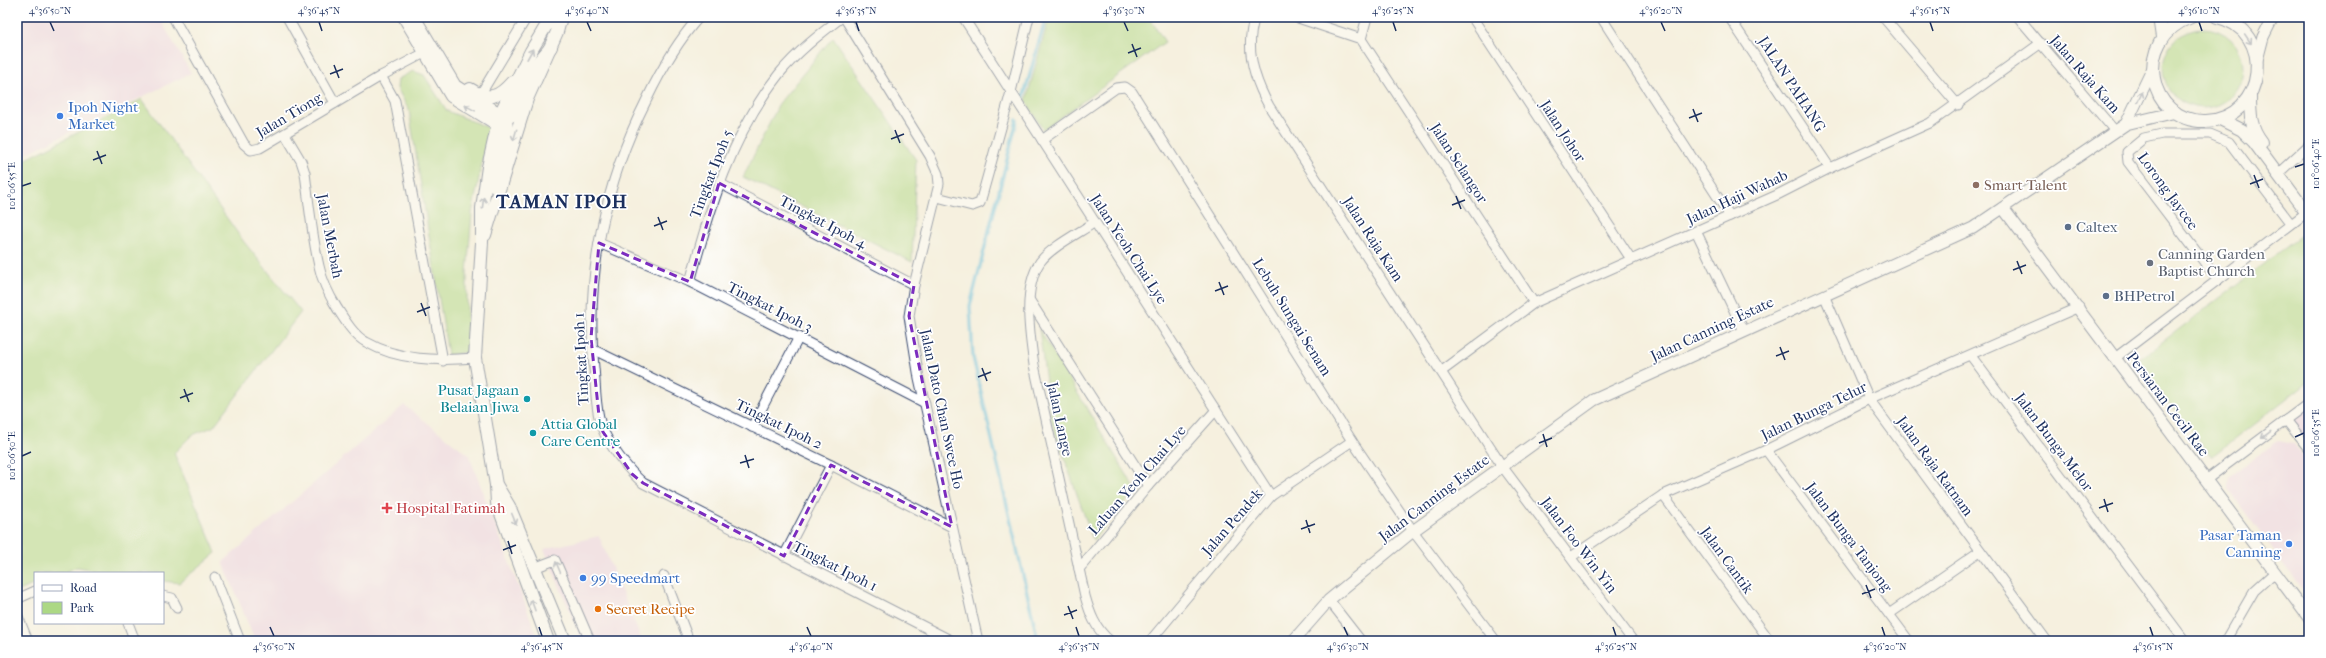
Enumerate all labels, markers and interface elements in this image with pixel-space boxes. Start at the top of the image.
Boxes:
text: 4°36'50"N [29,5,72,17]
text: 4°36'45"N [298,5,341,17]
text: 4°36'40"N [565,5,609,17]
text: 4°36'35"N [835,5,877,17]
text: 4°36'30"N [1103,5,1146,17]
text: 4°36'25"N [1372,5,1414,17]
text: 4°36'20"N [1639,5,1683,17]
text: 4°36'15"N [1910,5,1951,17]
text: 4°36'10"N [2178,5,2220,17]
street label: Jalan Raja Kam [2045,30,2124,117]
street label: JALAN PAHANG [1754,32,1830,136]
one-way arrow [2244,33,2252,44]
one-way arrow [526,48,534,60]
street label: Jalan Tiong [252,88,326,142]
one-way arrow [2137,92,2144,104]
street label: Jalan Johor [1536,96,1590,166]
place label: Ipoh Night Market [68,98,139,133]
one-way arrow [464,104,476,112]
marker: Ipoh Night Market [55,111,65,121]
street label: Jalan Selangor [1426,119,1492,207]
street label: Tingkat Ipoh 5 [686,127,736,221]
one-way arrow [511,128,518,141]
text: 101°06'40"E [2310,139,2322,189]
street label: Lorong Jaycee [2134,149,2203,234]
text: 101°06'55"E [6,162,18,210]
street label: Jalan Haji Wahab [1683,166,1791,229]
place label: Smart Talent [1984,176,2068,194]
marker: Smart Talent [1971,180,1981,190]
street label: Jalan Yeoh Chai Lye [1086,190,1172,308]
street label: Jalan Merbah [313,191,347,280]
district label: TAMAN IPOH [495,191,628,213]
street label: Tingkat Ipoh 4 [776,192,871,253]
street label: Jalan Raja Kam [1338,192,1407,285]
one-way arrow [479,197,486,210]
place label: Caltex [2076,218,2118,236]
marker: Caltex [2063,222,2073,232]
place label: Canning Garden Baptist Church [2158,245,2265,280]
street label: Lebuh Sungai Senam [1249,255,1336,380]
marker: Canning Garden Baptist Church [2145,258,2155,268]
street label: Tingkat Ipoh 3 [724,278,816,336]
place label: BHPetrol [2114,287,2175,305]
marker: BHPetrol [2101,291,2111,301]
street label: Jalan Canning Estate [1647,292,1777,366]
street label: Tingkat Ipoh 1 [570,312,592,406]
street label: Jalan Dato Chan Swee Ho [916,326,968,491]
street label: Persiaran Cecil Rae [2123,348,2213,460]
street label: Jalan Bunga Telur [1757,377,1870,445]
street label: Jalan Lange [1043,379,1077,458]
place label: Pusat Jagaan Belaian Jiwa [438,381,520,416]
street label: Jalan Bunga Melor [2010,388,2097,496]
marker: Pusat Jagaan Belaian Jiwa [522,394,532,404]
street label: Tingkat Ipoh 2 [732,395,826,453]
text: 101°06'35"E [2310,409,2322,457]
street label: Jalan Raja Ratnam [1892,412,1978,520]
place label: Attia Global Care Centre [540,415,621,450]
street label: Laluan Yeoh Chai Lye [1084,421,1190,539]
marker: Attia Global Care Centre [528,428,538,438]
one-way arrow [2261,430,2272,439]
text: 101°06'50"E [6,431,18,481]
street label: Jalan Canning Estate [1374,450,1493,546]
street label: Jalan Bunga Tanjong [1801,478,1897,596]
street label: Jalan Pendek [1197,484,1266,560]
street label: Jalan Foo Win Yin [1536,493,1621,597]
place label: Hospital Fatimah [396,499,506,517]
marker: Hospital Fatimah [381,502,393,514]
one-way arrow [511,513,519,525]
street label: Jalan Cantik [1696,522,1757,597]
place label: Pasar Taman Canning [2199,526,2282,561]
street label: Tingkat Ipoh 1 [790,537,880,595]
marker: Pasar Taman Canning [2284,539,2294,549]
one-way arrow [553,561,561,573]
place label: 99 Speedmart [591,569,681,587]
legend [34,572,164,624]
marker: 99 Speedmart [578,573,588,583]
text: Road [70,581,97,595]
one-way arrow [529,599,537,611]
place label: Secret Recipe [606,600,695,618]
text: Park [70,601,95,615]
marker: Secret Recipe [593,604,603,614]
text: 4°36'50"N [253,641,296,653]
text: 4°36'45"N [521,641,564,653]
text: 4°36'40"N [789,641,833,653]
text: 4°36'35"N [1058,641,1100,653]
text: 4°36'30"N [1327,641,1370,653]
text: 4°36'25"N [1595,641,1637,653]
text: 4°36'20"N [1863,641,1907,653]
text: 4°36'15"N [2133,641,2174,653]

